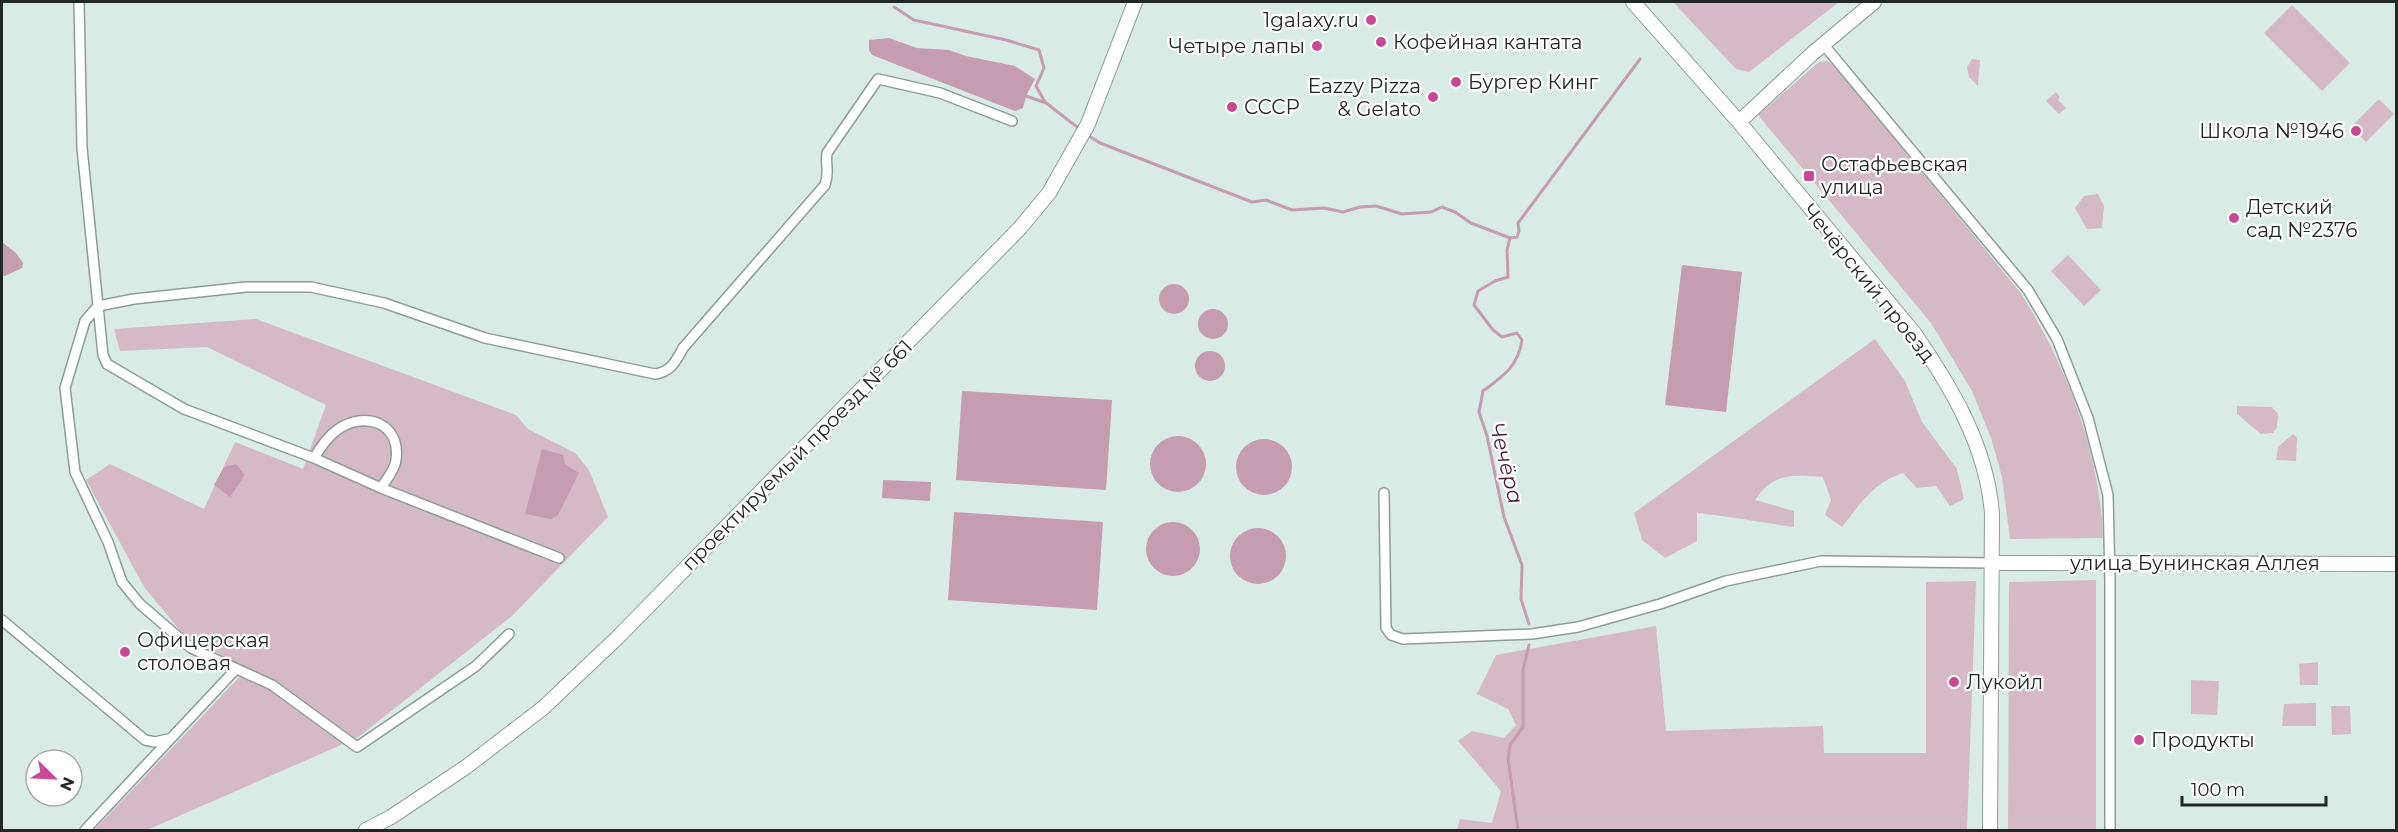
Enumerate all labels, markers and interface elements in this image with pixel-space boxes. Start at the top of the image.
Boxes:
place label: 1galaxy.ru [1263,8,1359,32]
marker: 1galaxy.ru [1364,13,1378,27]
place label: Кофейная кантата [1393,30,1582,54]
place label: Четыре лапы [1169,34,1305,58]
marker: Кофейная кантата [1374,35,1388,49]
marker: Четыре лапы [1310,39,1324,53]
place label: Бургер Кинг [1468,70,1599,94]
place label: Eazzy Pizza & Gelato [1308,74,1421,121]
marker: Бургер Кинг [1449,75,1463,89]
marker: Eazzy Pizza & Gelato [1426,90,1440,104]
place label: СССР [1244,95,1300,119]
marker: СССР [1225,100,1239,114]
place label: Школа №1946 [2199,119,2344,143]
marker: Школа №1946 [2349,124,2363,138]
place label: Остафьевская улица [1820,152,1968,199]
marker: Остафьевская улица [1802,169,1816,183]
place label: Детский сад №2376 [2246,195,2358,242]
street label: Чечёрский проезд [1798,199,1940,367]
marker: Детский сад №2376 [2227,211,2241,225]
street label: проектируемый проезд № 661 [677,335,917,575]
water label: Чечёра [1484,420,1529,506]
street label: улица Бунинская Аллея [2069,551,2320,575]
place label: Офицерская столовая [137,628,270,675]
marker: Офицерская столовая [118,645,132,659]
place label: Лукойл [1966,670,2043,694]
marker: Лукойл [1947,675,1961,689]
place label: Продукты [2151,728,2255,752]
marker: Продукты [2132,733,2146,747]
north arrow [24,748,84,808]
scale bar [2182,769,2326,807]
text: N [56,774,79,794]
text: 100 m [2191,779,2245,801]

